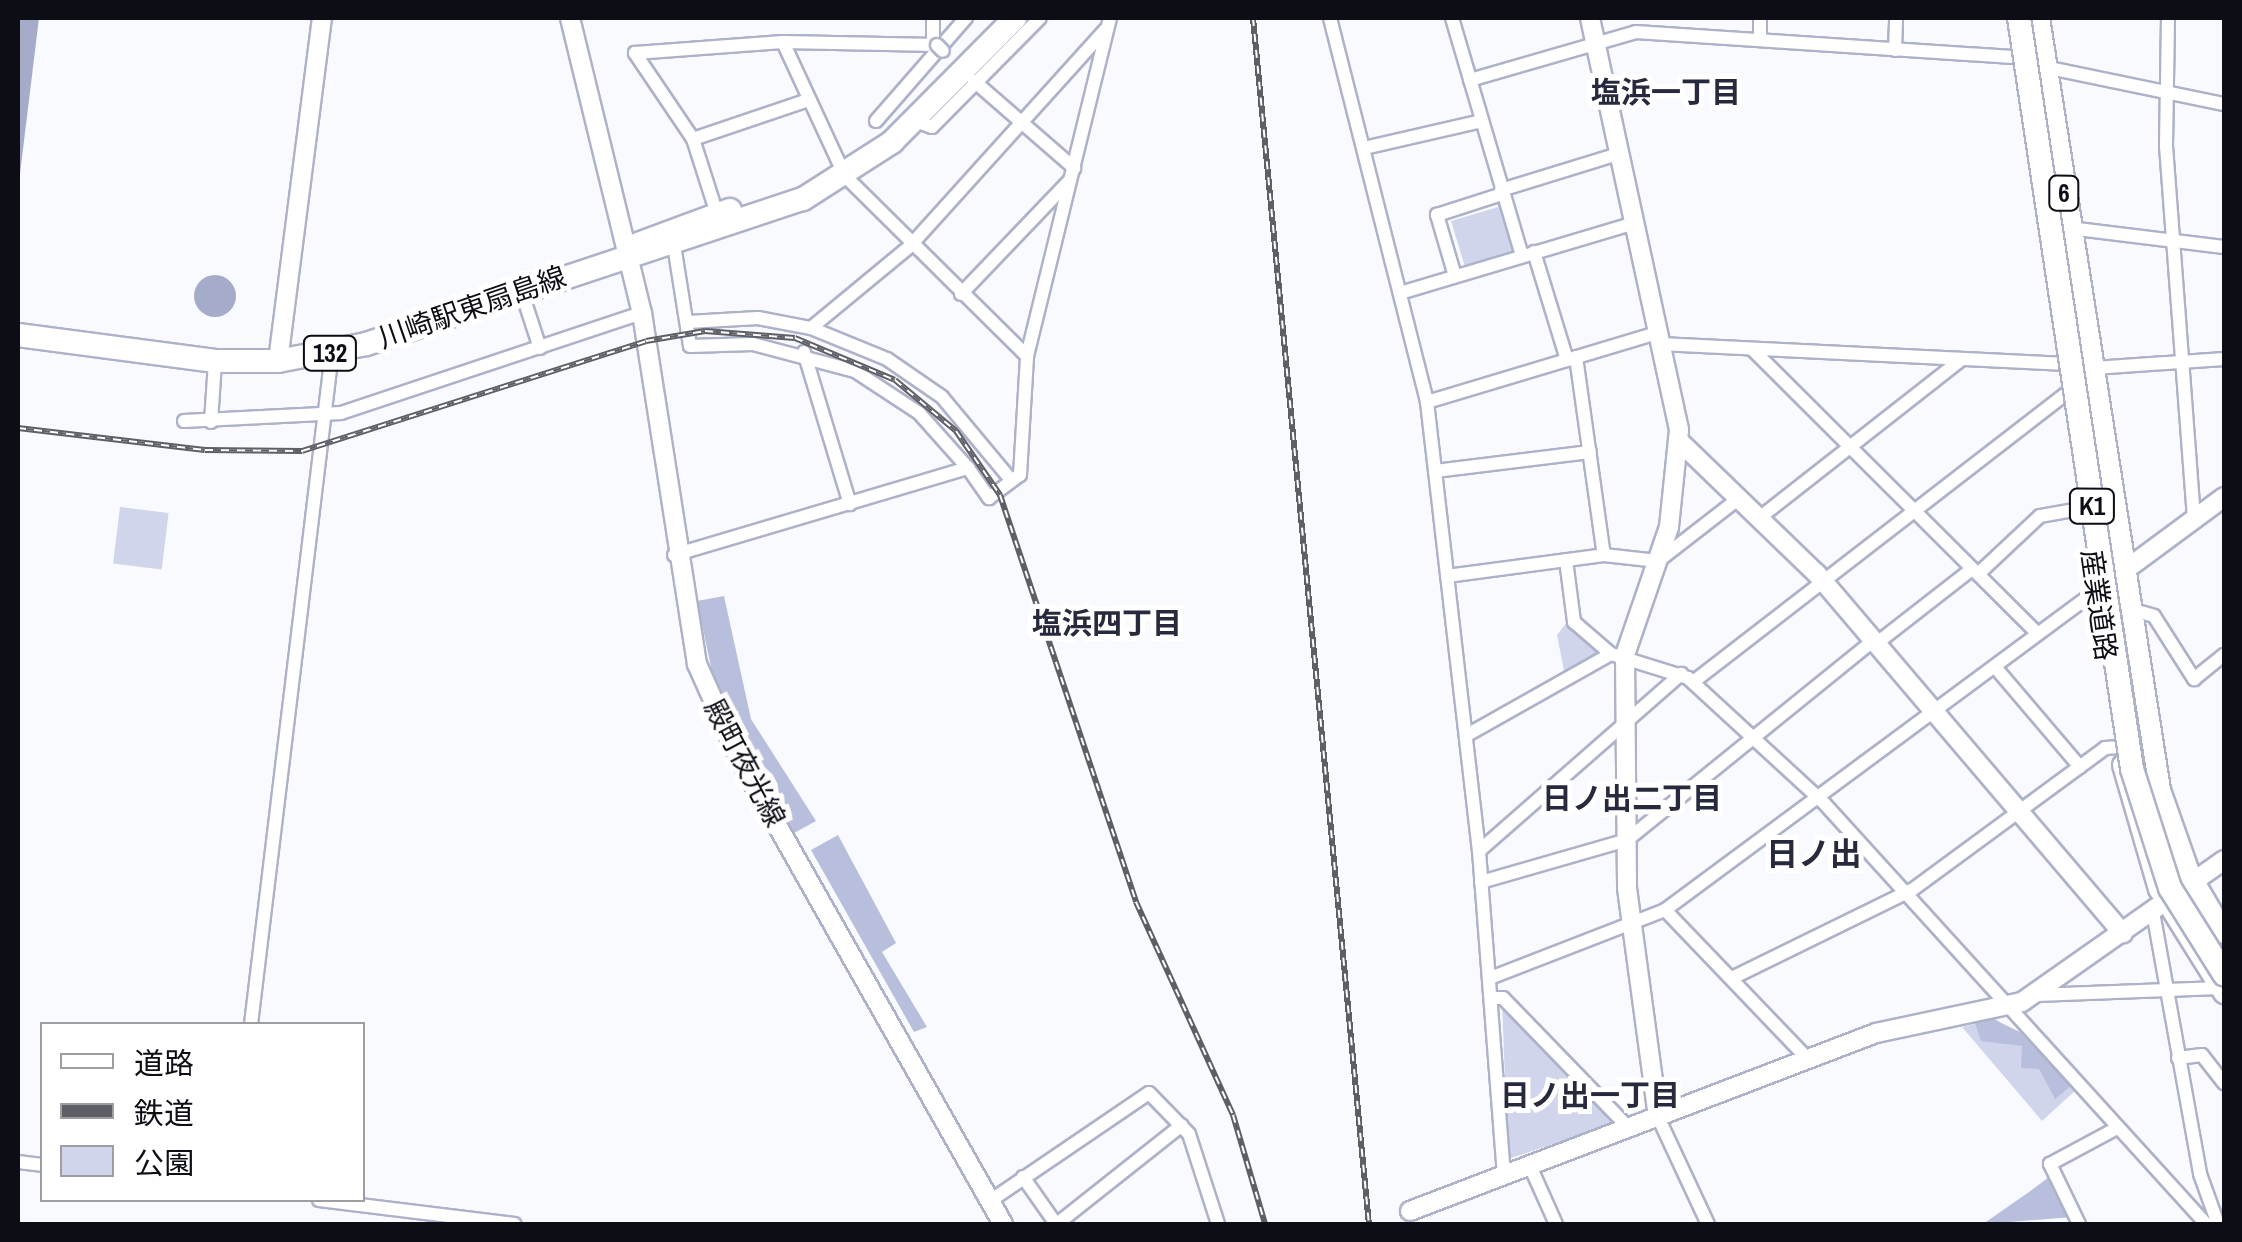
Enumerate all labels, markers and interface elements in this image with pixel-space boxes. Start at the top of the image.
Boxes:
district label: 塩浜一丁目 [1591,74,1741,110]
road number: 6 [2046,173,2082,213]
street label: 川崎駅東扇島線 [374,259,570,355]
road number: 132 [302,333,358,373]
road number: K1 [2067,486,2117,526]
street label: 産業道路 [2075,547,2123,663]
district label: 塩浜四丁目 [1032,605,1182,641]
street label: 殿町夜光線 [697,693,793,833]
district label: 日ノ出二丁目 [1542,780,1722,816]
district label: 日ノ出 [1766,835,1862,873]
legend [40,1022,365,1202]
text: 道路 [134,1043,194,1083]
district label: 日ノ出一丁目 [1500,1077,1680,1113]
text: 鉄道 [134,1093,194,1133]
text: 公園 [134,1143,194,1183]

